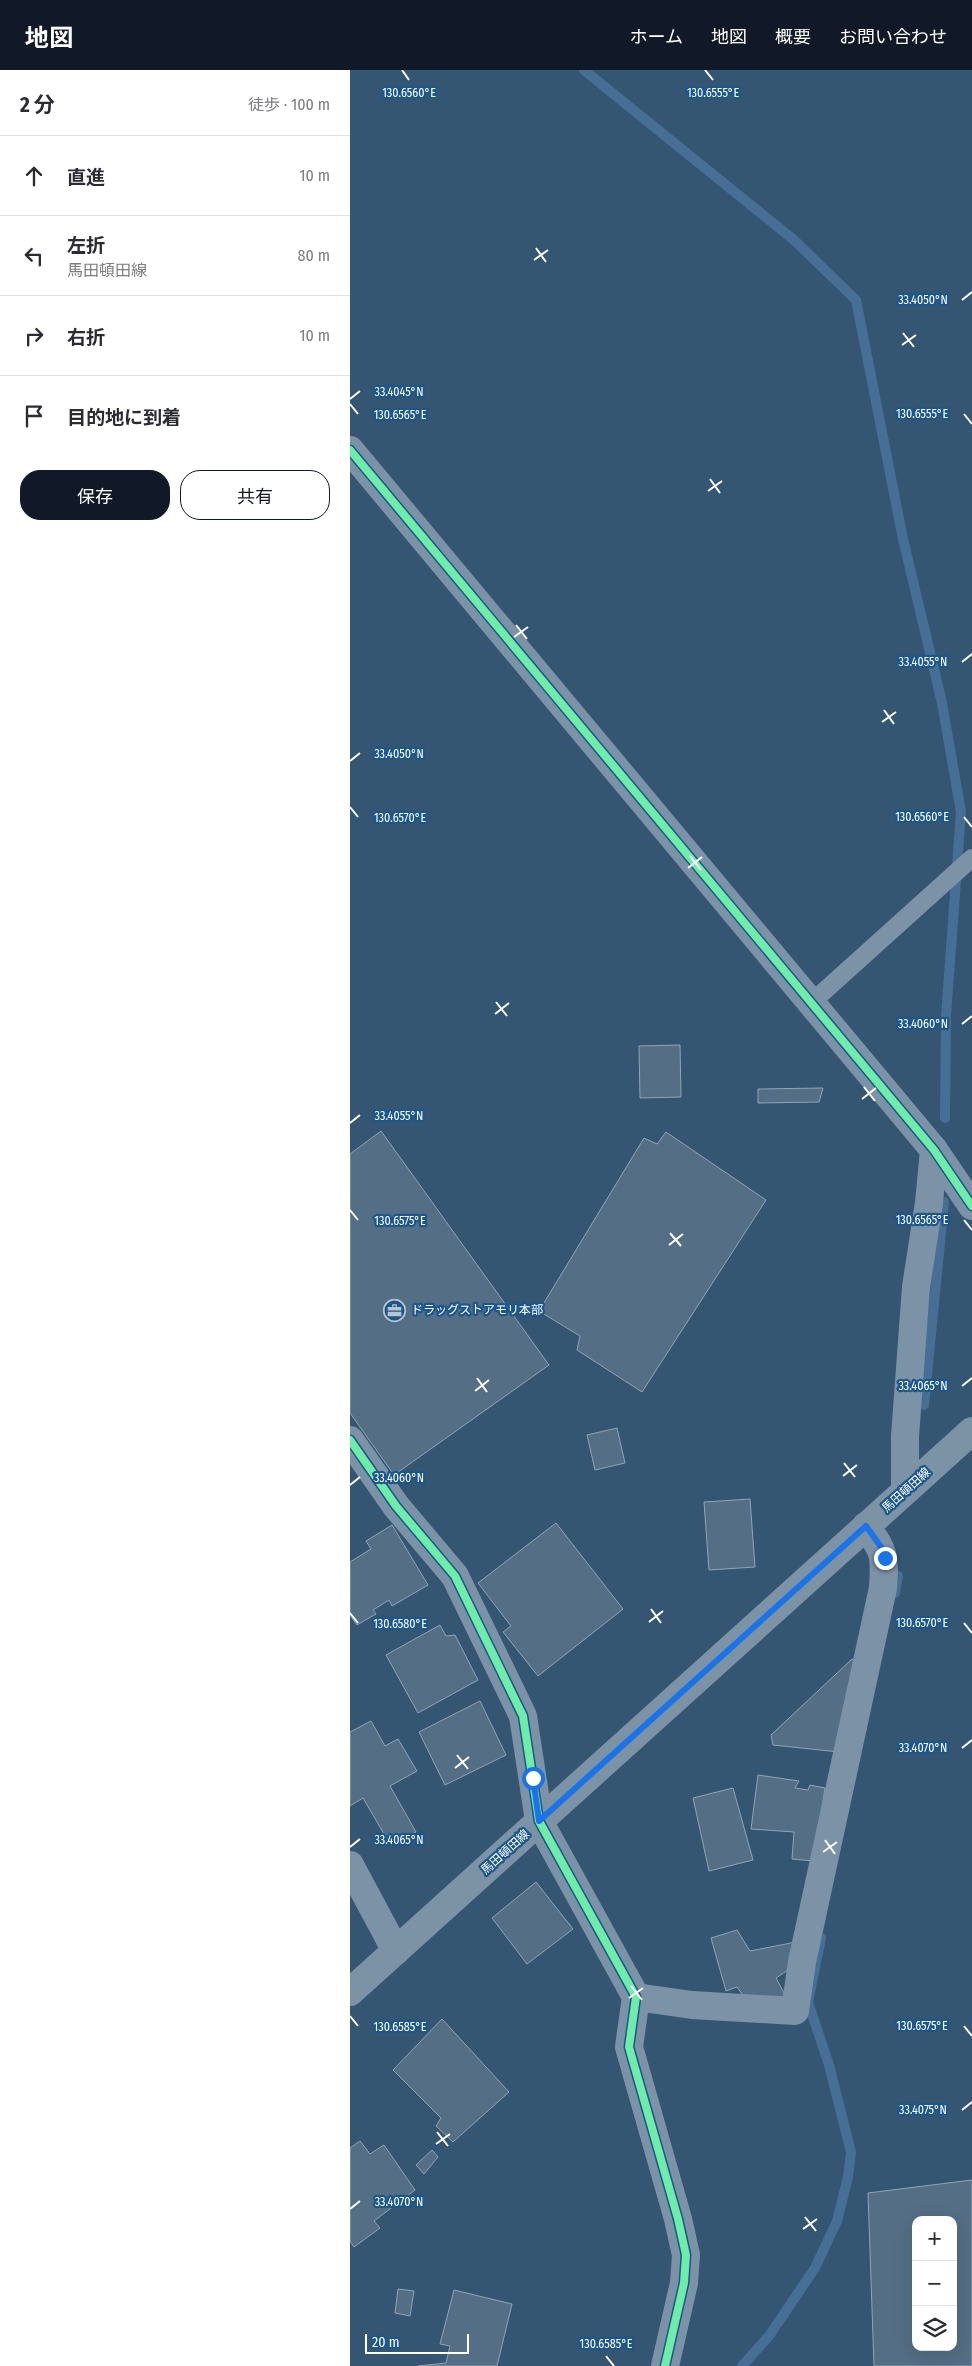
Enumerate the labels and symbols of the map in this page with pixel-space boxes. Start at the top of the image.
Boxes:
text: 130.6560°E [382,86,436,100]
text: 130.6555°E [687,86,739,100]
text: 33.4050°N [898,293,948,307]
text: 33.4045°N [374,385,424,399]
text: 130.6555°E [896,407,948,421]
text: 130.6565°E [374,408,427,422]
text: 33.4055°N [899,655,947,669]
text: 33.4050°N [374,747,424,761]
text: 130.6560°E [895,810,949,824]
text: 130.6570°E [374,811,426,825]
text: 33.4060°N [898,1017,948,1031]
text: 33.4055°N [375,1109,423,1123]
text: 130.6565°E [896,1213,949,1227]
text: 130.6575°E [374,1214,426,1228]
office icon: ドラッグストアモリ本部 [383,1298,407,1322]
place label: ドラッグストアモリ本部 [411,1303,543,1317]
text: 33.4065°N [898,1379,948,1393]
street label: 馬田頓田線 [879,1465,933,1515]
text: 33.4060°N [374,1471,424,1485]
route end [874,1547,897,1570]
text: 130.6570°E [896,1616,948,1630]
text: 130.6580°E [373,1617,427,1631]
text: 33.4070°N [899,1741,947,1755]
route start [522,1767,545,1790]
street label: 馬田頓田線 [478,1827,532,1877]
text: 33.4065°N [374,1833,424,1847]
text: 130.6575°E [896,2019,948,2033]
text: 130.6585°E [374,2020,427,2034]
text: 33.4075°N [899,2103,947,2117]
text: 33.4070°N [375,2195,423,2209]
scale bar [365,2331,469,2354]
text: 130.6585°E [580,2337,633,2351]

